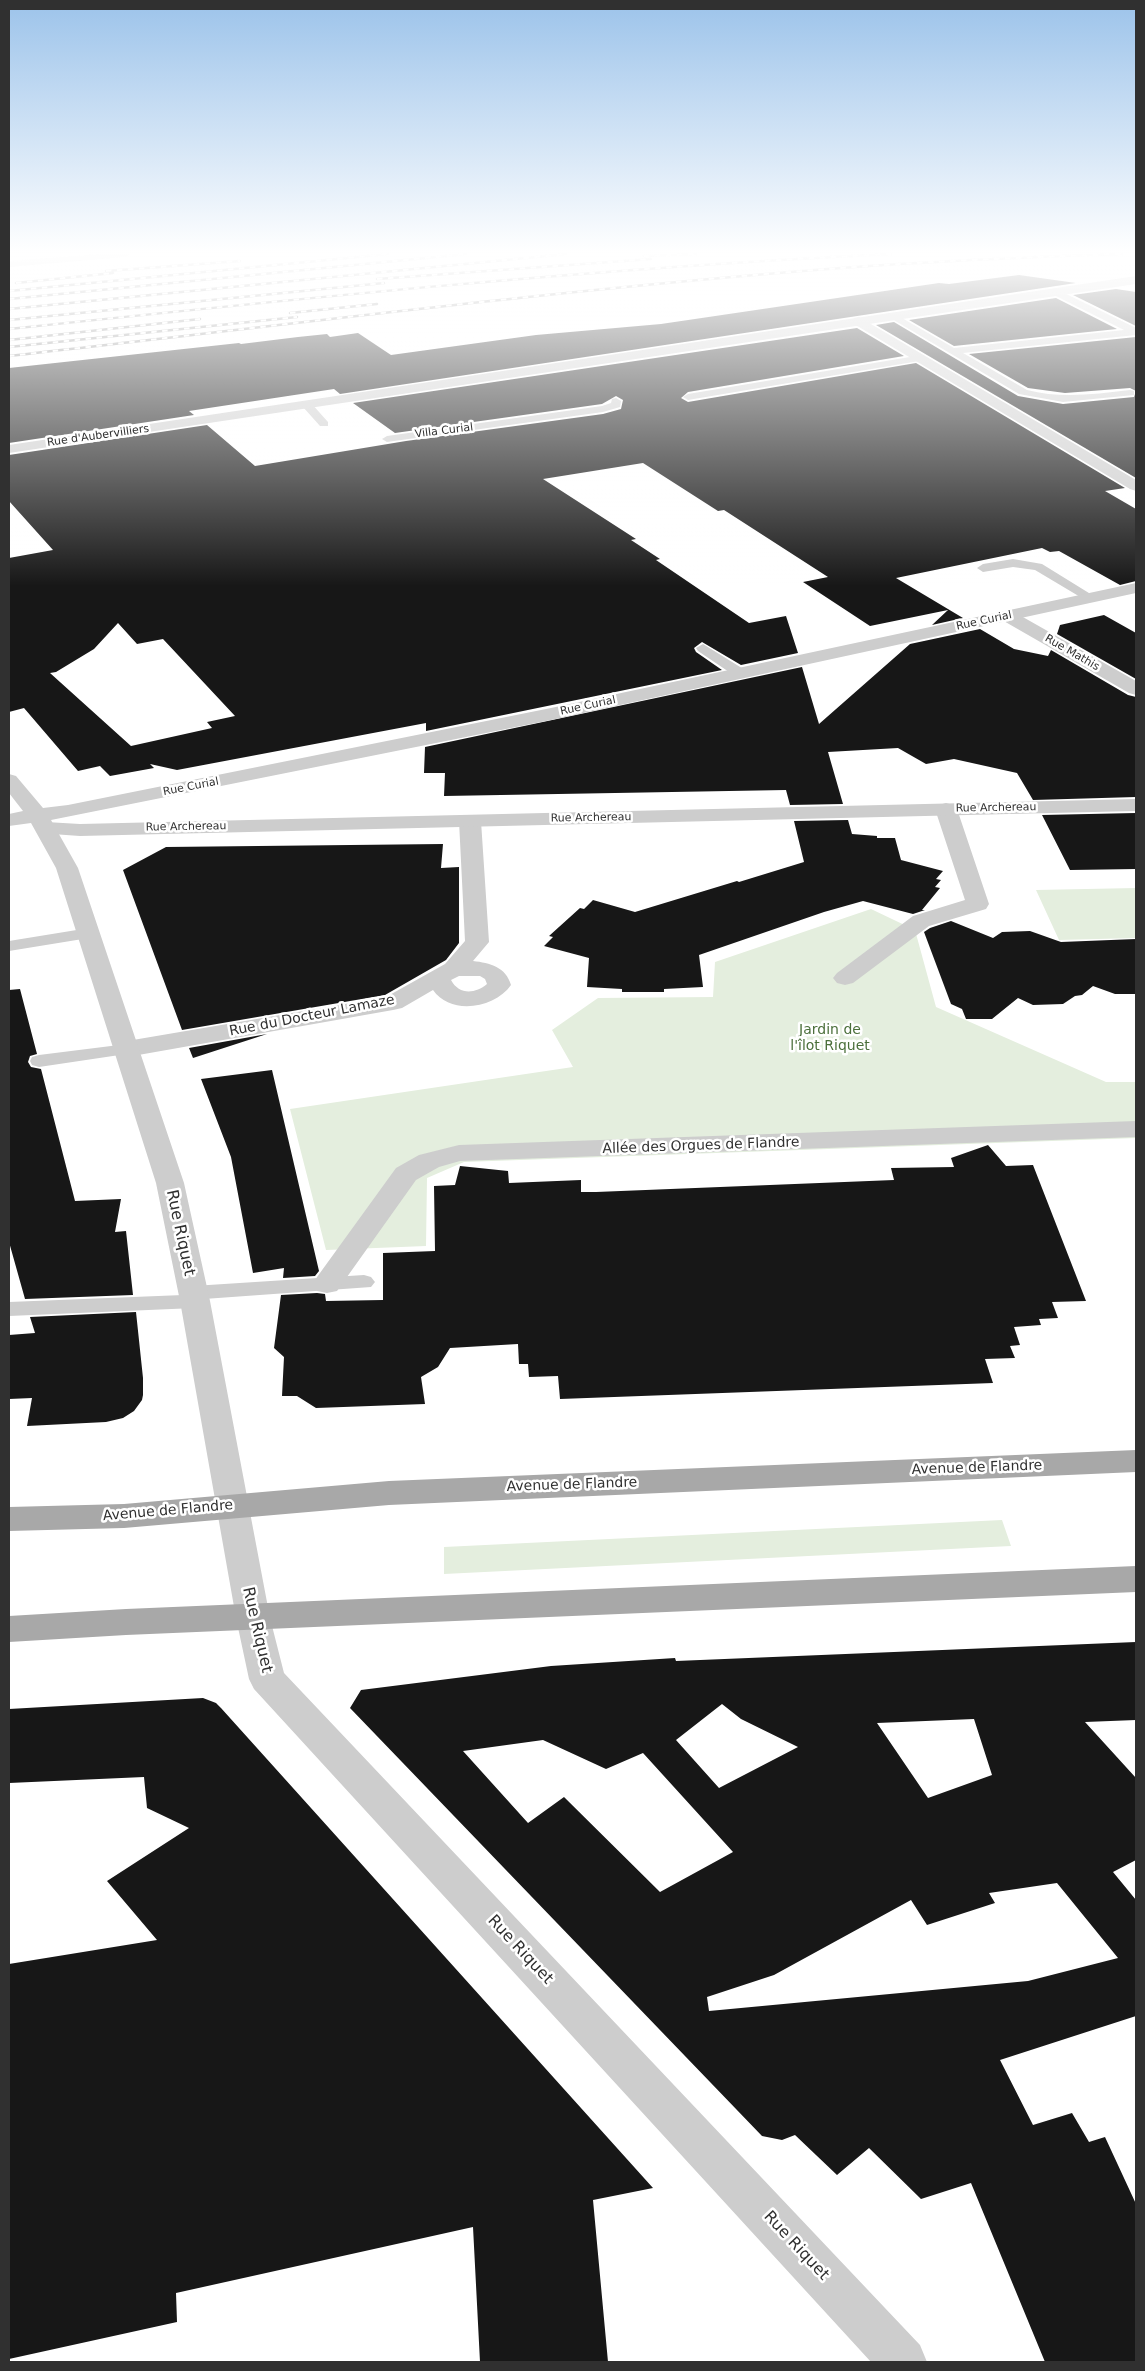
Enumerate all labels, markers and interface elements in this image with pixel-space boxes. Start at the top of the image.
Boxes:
street label: Villa Curial [414,421,474,441]
street label: Rue d'Aubervilliers [46,422,150,450]
street label: Rue Curial [955,609,1013,633]
street label: Rue Mathis [1042,632,1102,674]
street label: Rue Curial [559,694,617,718]
street label: Rue Curial [162,775,220,799]
street label: Rue Archereau [956,801,1036,815]
street label: Rue Archereau [551,811,631,825]
street label: Rue Archereau [146,820,226,834]
street label: Rue du Docteur Lamaze [228,992,396,1040]
park label: Jardin de l'îlot Riquet [790,1022,870,1054]
street label: Allée des Orgues de Flandre [602,1134,800,1158]
street label: Rue Riquet [162,1188,198,1278]
street label: Avenue de Flandre [911,1457,1043,1479]
street label: Avenue de Flandre [506,1474,638,1496]
street label: Avenue de Flandre [102,1497,234,1525]
street label: Rue Riquet [238,1585,276,1675]
street label: Rue Riquet [483,1911,557,1989]
street label: Rue Riquet [759,2207,833,2285]

